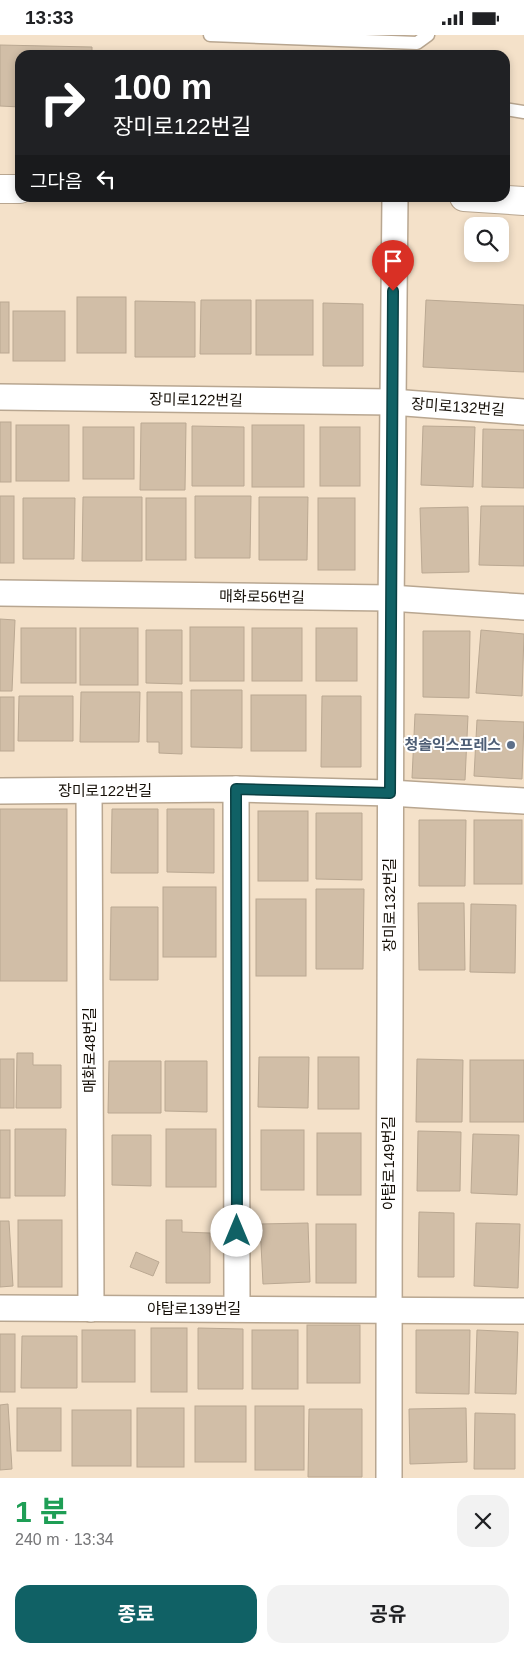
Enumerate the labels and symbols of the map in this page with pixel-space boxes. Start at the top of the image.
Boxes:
pin [372,240,414,291]
street label: 장미로122번길 [149,390,243,409]
street label: 장미로132번길 [411,395,506,418]
street label: 매화로56번길 [219,587,305,606]
place label: 청솔익스프레스 [404,736,501,753]
marker: 청솔익스프레스 [505,739,517,751]
street label: 장미로122번길 [58,782,152,799]
street label: 장미로132번길 [381,858,398,952]
street label: 매화로48번길 [81,1007,98,1093]
street label: 야탑로149번길 [380,1116,397,1210]
position arrow [210,1204,262,1256]
street label: 야탑로139번길 [147,1300,241,1317]

